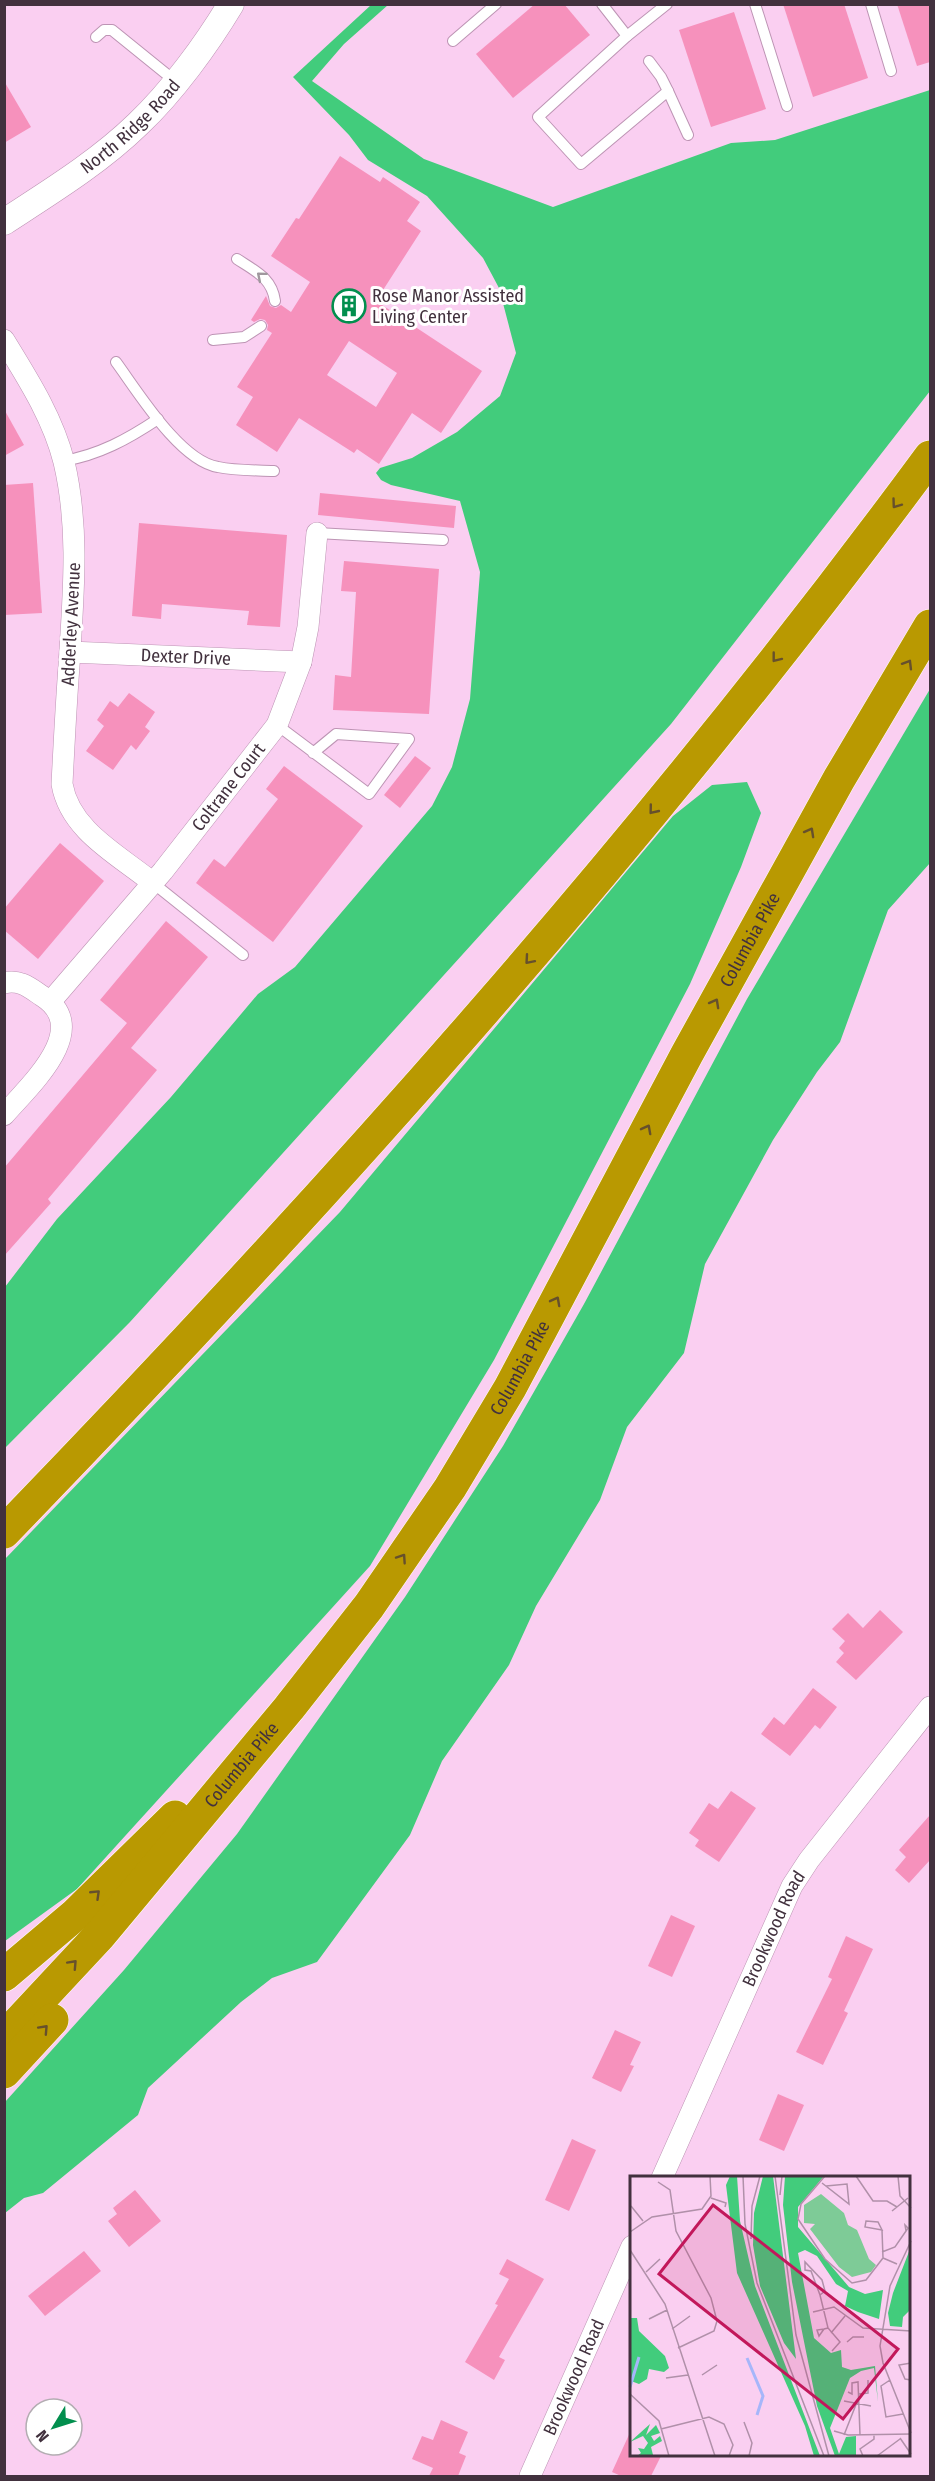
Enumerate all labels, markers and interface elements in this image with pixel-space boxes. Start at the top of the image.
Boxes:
street label: North Ridge Road [76,75,185,178]
one-way arrow [257,273,268,284]
place label: Rose Manor Assisted Living Center [372,285,524,328]
building icon: Rose Manor Assisted Living Center [331,288,367,324]
one-way arrow [892,498,903,509]
street label: Adderley Avenue [57,562,85,686]
street label: Dexter Drive [140,644,232,670]
one-way arrow [773,651,784,662]
one-way arrow [901,660,912,670]
street label: Coltrane Court [187,739,270,836]
one-way arrow [650,803,661,814]
one-way arrow [803,828,814,838]
street label: Columbia Pike [715,889,785,991]
one-way arrow [525,953,536,963]
one-way arrow [708,998,719,1009]
one-way arrow [640,1125,651,1135]
one-way arrow [549,1297,560,1307]
street label: Columbia Pike [485,1317,555,1419]
one-way arrow [394,1554,405,1565]
street label: Columbia Pike [200,1718,284,1812]
street label: Brookwood Road [738,1867,810,1990]
one-way arrow [88,1891,99,1902]
one-way arrow [66,1961,77,1971]
one-way arrow [37,2025,48,2036]
inset map [630,2176,911,2457]
street label: Brookwood Road [538,2316,609,2439]
north arrow [24,2397,84,2457]
text: N [32,2426,53,2446]

